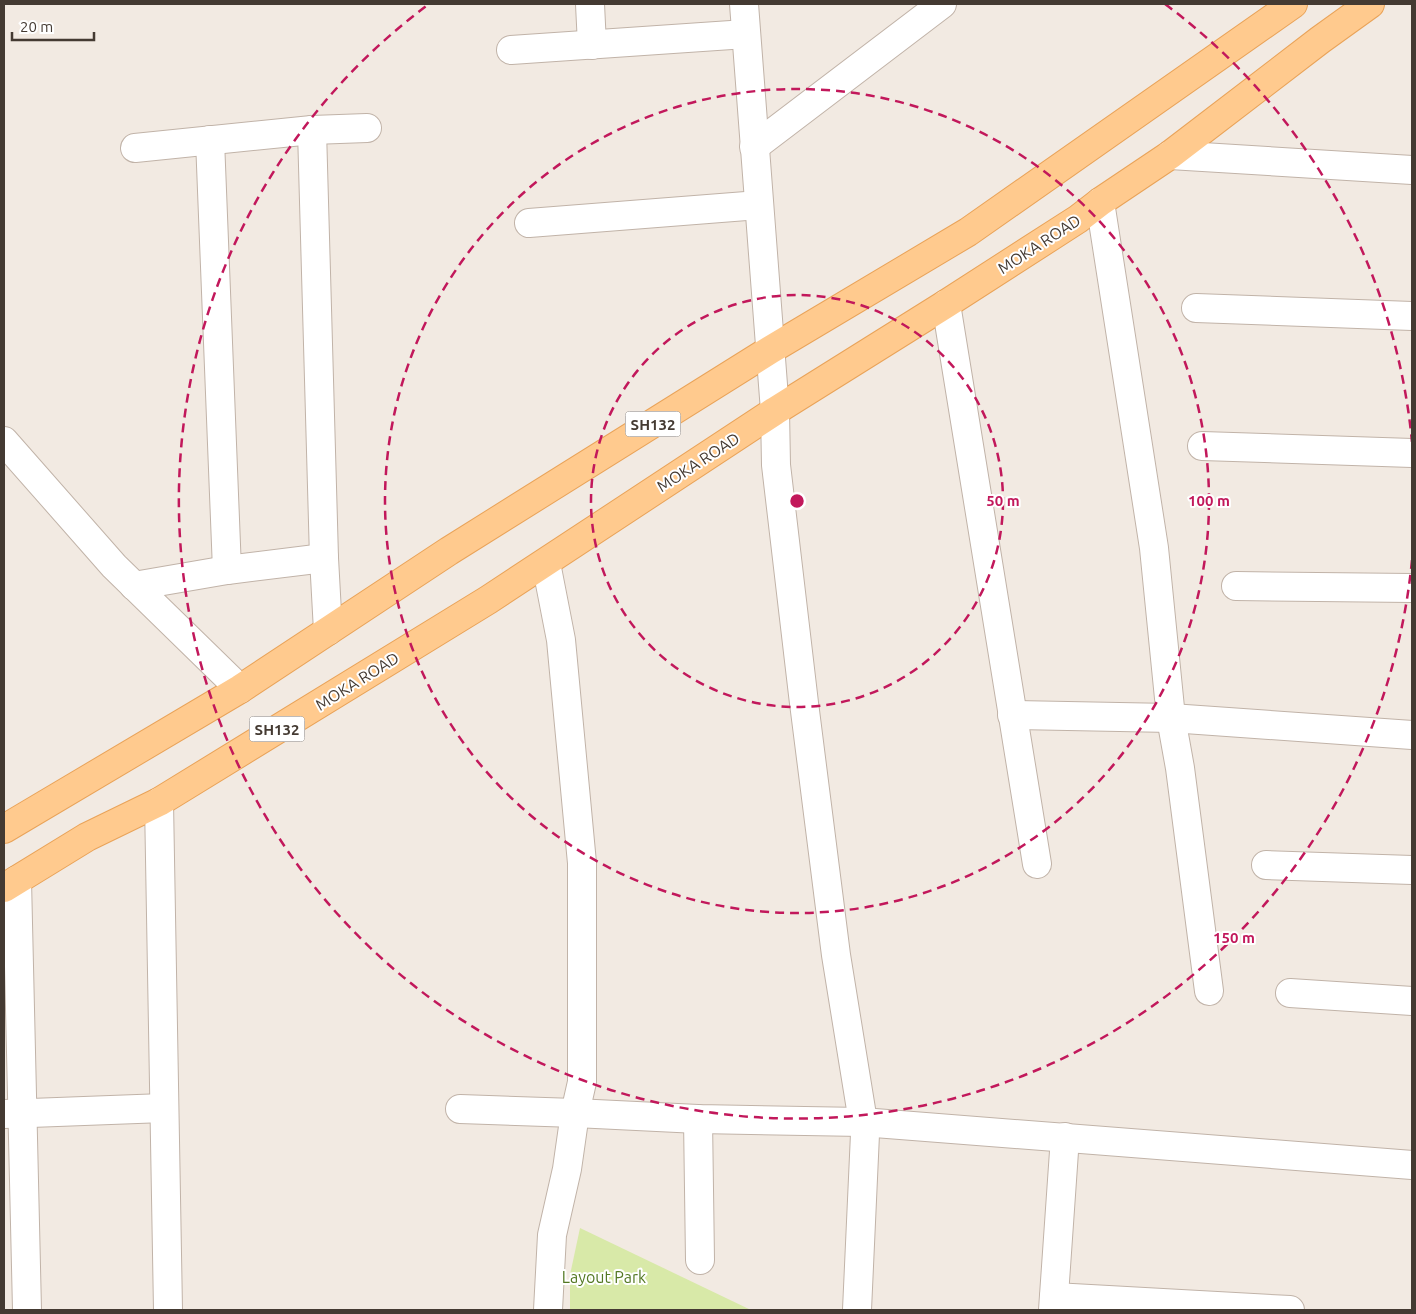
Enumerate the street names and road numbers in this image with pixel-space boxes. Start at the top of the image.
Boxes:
street label: MOKA ROAD [994,211,1084,277]
road number: SH132 [626,412,680,436]
street label: MOKA ROAD [653,429,743,495]
street label: MOKA ROAD [312,648,402,714]
road number: SH132 [250,716,304,742]

